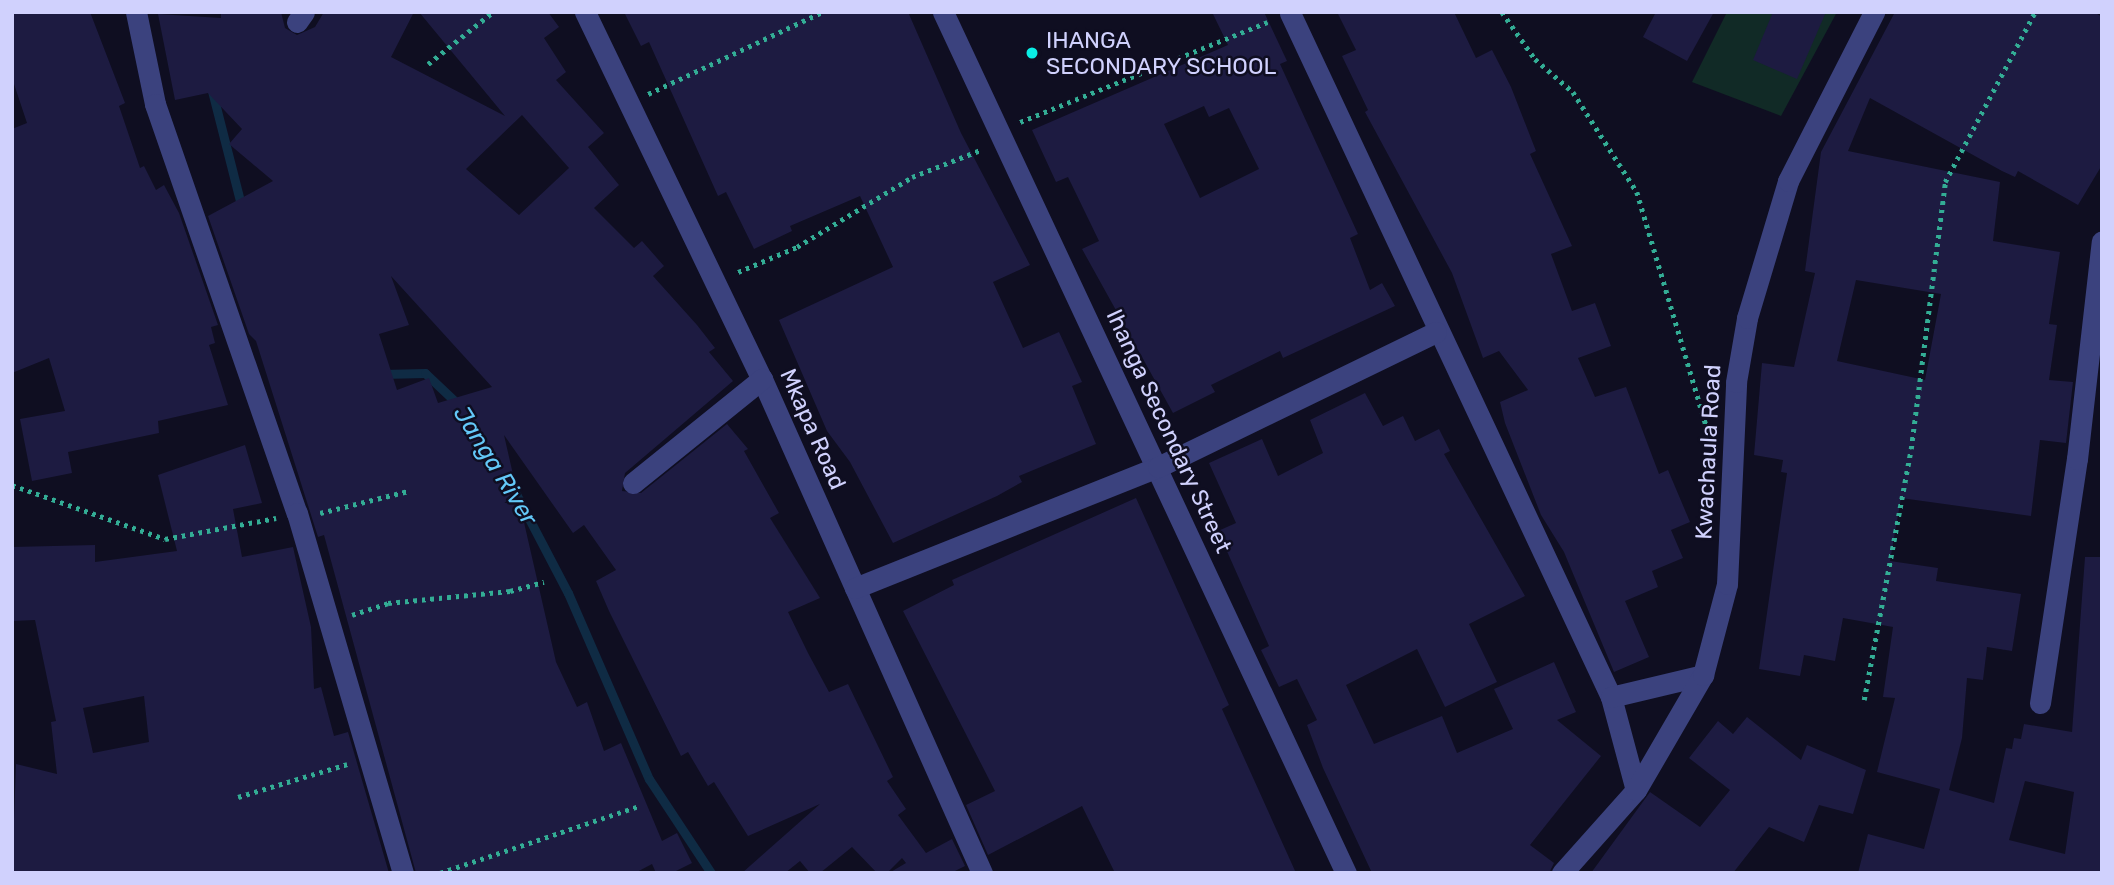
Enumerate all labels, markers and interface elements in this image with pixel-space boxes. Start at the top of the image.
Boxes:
place label: IHANGA SECONDARY SCHOOL [1046,26,1277,80]
marker: IHANGA SECONDARY SCHOOL [1024,45,1040,61]
street label: Ihanga Secondary Street [1100,305,1238,557]
street label: Mkapa Road [774,364,852,494]
street label: Kwachaula Road [1690,364,1726,540]
water label: Janga River [447,401,543,531]

